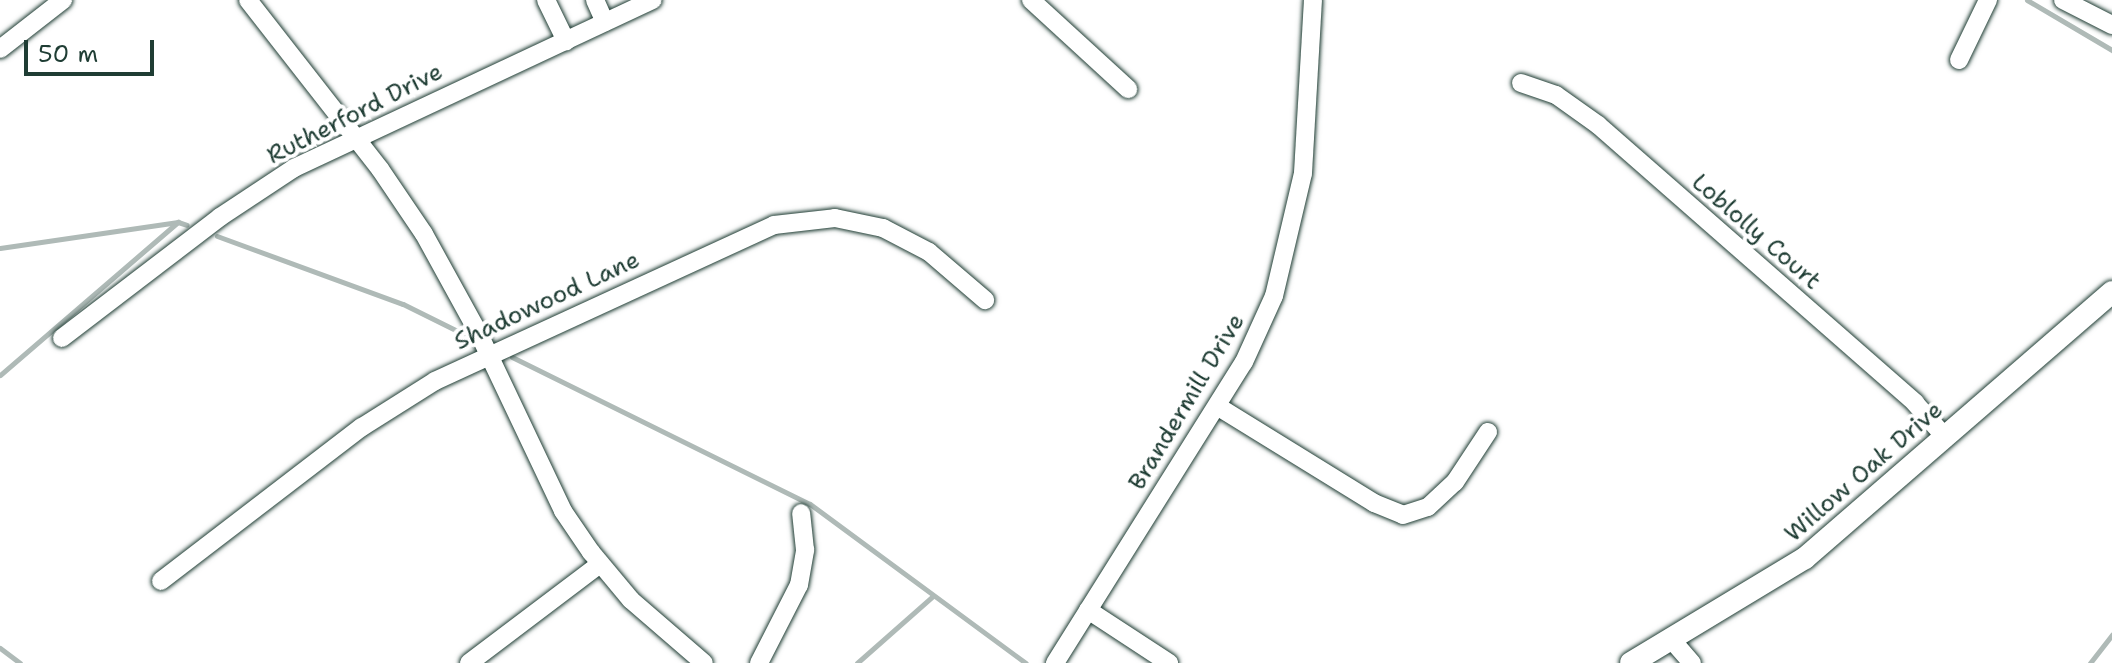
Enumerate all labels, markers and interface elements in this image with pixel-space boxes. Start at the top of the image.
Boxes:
scale bar [28,24,158,74]
text: 50 m [38,38,98,70]
street label: Rutherford Drive [262,57,448,171]
street label: Loblolly Court [1686,168,1826,296]
street label: Shadowood Lane [450,245,644,357]
street label: Brandermill Drive [1123,309,1251,495]
street label: Willow Oak Drive [1779,396,1949,548]

